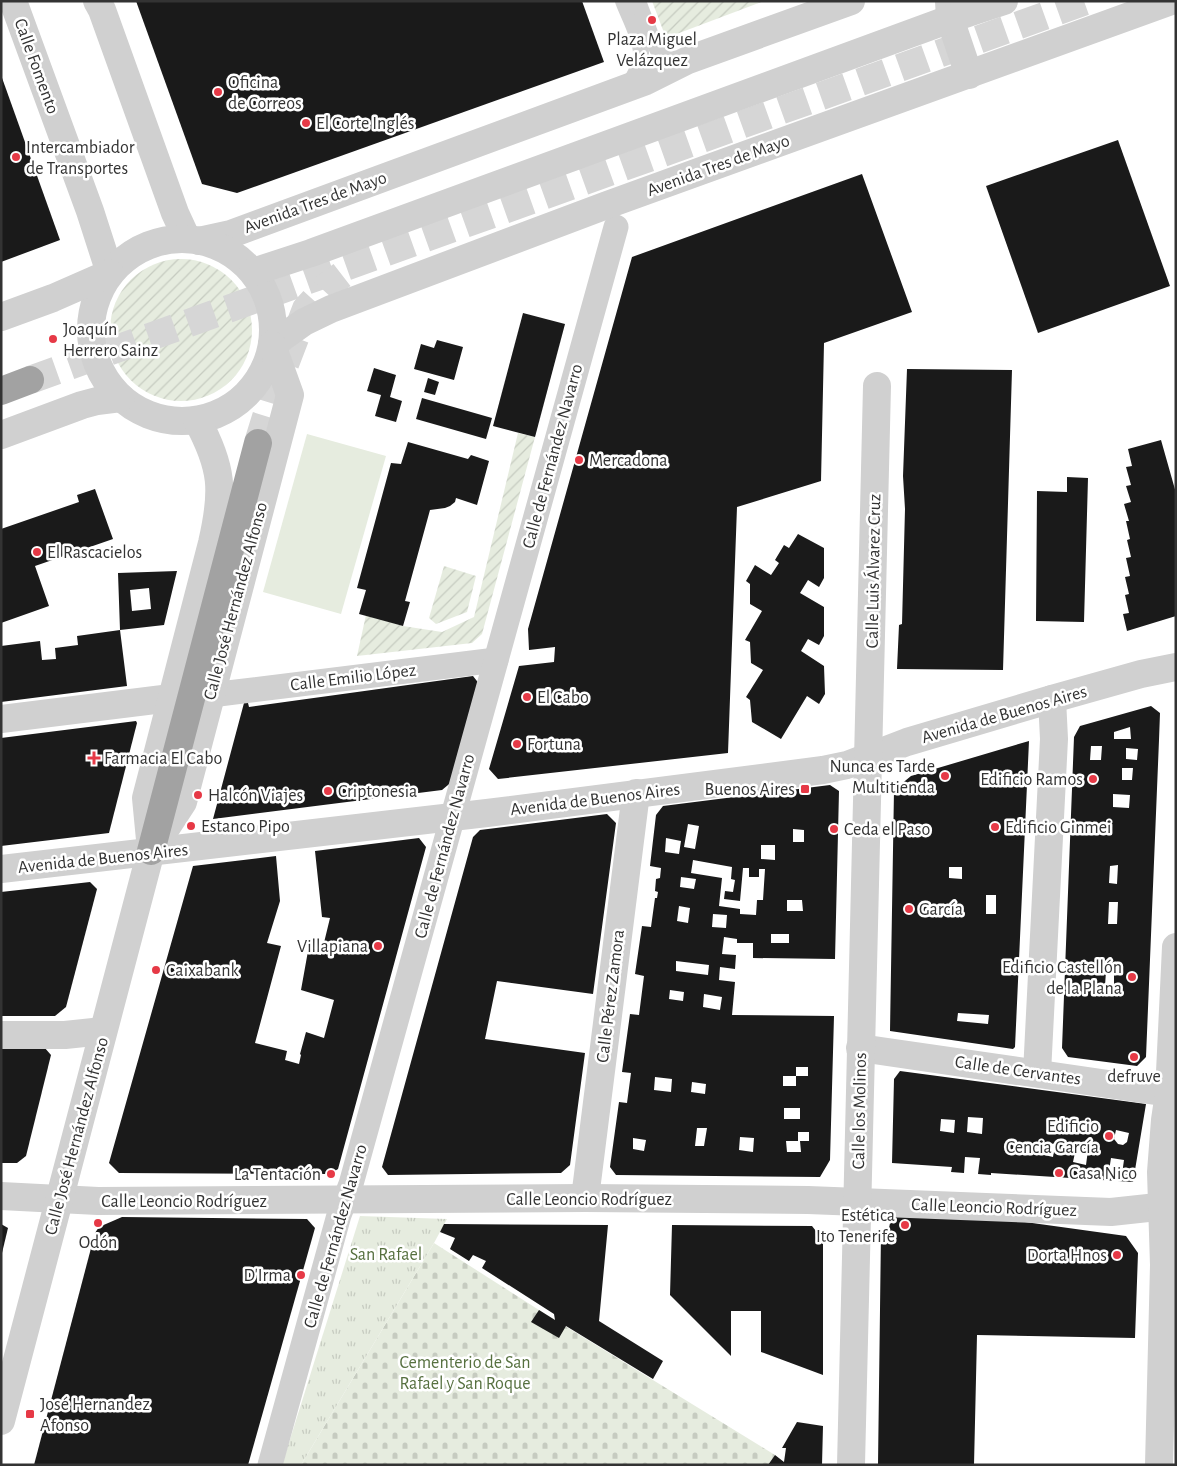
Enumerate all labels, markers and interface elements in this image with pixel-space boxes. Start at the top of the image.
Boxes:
marker: Plaza Miguel Velázquez [646,14,658,26]
street label: Calle Fomento [11,16,62,117]
place label: Plaza Miguel Velázquez [607,31,697,70]
place label: Oficina de Correos [228,74,302,113]
marker: Oficina de Correos [212,86,224,98]
place label: El Corte Inglés [316,115,414,133]
marker: El Corte Inglés [300,117,312,129]
street label: Avenida Tres de Mayo [645,132,792,200]
place label: Intercambiador de Transportes [26,139,135,178]
marker: Intercambiador de Transportes [10,151,22,163]
street label: Avenida Tres de Mayo [242,169,389,237]
place label: Joaquín Herrero Sainz [63,321,158,360]
marker: Joaquín Herrero Sainz [47,333,59,345]
street label: Calle de Fernández Navarro [520,362,586,551]
place label: Mercadona [589,452,668,470]
marker: Mercadona [573,454,585,466]
street label: Calle Luis Álvarez Cruz [861,493,884,648]
street label: Calle José Hernández Alfonso [201,500,271,702]
place label: El Rascacielos [47,544,142,562]
marker: El Rascacielos [31,546,43,558]
street label: Calle Emilio López [289,661,417,695]
street label: Avenida de Buenos Aires [920,683,1089,747]
place label: El Cabo [537,689,589,707]
marker: El Cabo [521,691,533,703]
place label: Fortuna [527,736,581,754]
marker: Fortuna [511,738,523,750]
place label: Farmacia El Cabo [104,750,223,768]
marker: Farmacia El Cabo [88,752,100,764]
street label: Calle de Fernández Navarro [412,752,478,941]
place label: Nunca es Tarde Multitienda [829,758,935,797]
marker: Nunca es Tarde Multitienda [939,770,951,782]
place label: Edificio Ramos [980,771,1083,789]
marker: Edificio Ramos [1087,773,1099,785]
street label: Avenida de Buenos Aires [509,781,681,819]
place label: Buenos Aires [705,781,795,799]
place label: Criptonesia [338,783,417,801]
marker: Buenos Aires [799,783,811,795]
marker: Criptonesia [322,785,334,797]
place label: Halcón Viajes [208,787,303,805]
marker: Halcón Viajes [192,789,204,801]
place label: Estanco Pipo [201,818,290,836]
place label: Edificio Ginmei [1005,819,1111,837]
marker: Estanco Pipo [185,820,197,832]
place label: Ceda el Paso [844,821,930,839]
marker: Edificio Ginmei [989,821,1001,833]
marker: Ceda el Paso [828,823,840,835]
street label: Avenida de Buenos Aires [17,841,189,877]
place label: García [919,901,963,919]
marker: García [903,903,915,915]
street label: Calle Pérez Zamora [594,929,628,1064]
place label: Villapiana [297,938,368,956]
marker: Villapiana [372,940,384,952]
place label: Edificio Castellón de la Plana [1002,959,1122,998]
place label: Caixabank [166,962,239,980]
marker: Caixabank [150,964,162,976]
marker: Edificio Castellón de la Plana [1126,971,1138,983]
street label: Calle José Hernández Alfonso [42,1035,112,1237]
marker: defruve [1128,1051,1140,1063]
street label: Calle los Molinos [850,1052,870,1170]
street label: Calle de Cervantes [954,1053,1082,1089]
place label: defruve [1107,1068,1161,1086]
place label: Edificio Cencia García [1006,1118,1099,1157]
marker: Edificio Cencia García [1103,1130,1115,1142]
street label: Calle de Fernández Navarro [301,1142,371,1330]
place label: Casa Nico [1069,1165,1137,1183]
place label: La Tentación [234,1166,321,1184]
marker: Casa Nico [1053,1167,1065,1179]
marker: La Tentación [325,1168,337,1180]
street label: Calle Leoncio Rodríguez [506,1191,672,1209]
street label: Calle Leoncio Rodríguez [101,1193,267,1211]
street label: Calle Leoncio Rodríguez [911,1196,1077,1220]
place label: Estética Ito Tenerife [816,1207,895,1246]
marker: Odón [92,1217,104,1229]
marker: Estética Ito Tenerife [899,1219,911,1231]
place label: Odón [79,1234,117,1252]
park label: San Rafael [350,1246,422,1264]
place label: Dorta Hnos [1027,1247,1107,1265]
marker: Dorta Hnos [1111,1249,1123,1261]
place label: D'Irma [243,1267,291,1285]
marker: D'Irma [295,1269,307,1281]
park label: Cementerio de San Rafael y San Roque [399,1354,531,1393]
place label: José Hernandez Afonso [40,1396,150,1435]
marker: José Hernandez Afonso [24,1408,36,1420]

